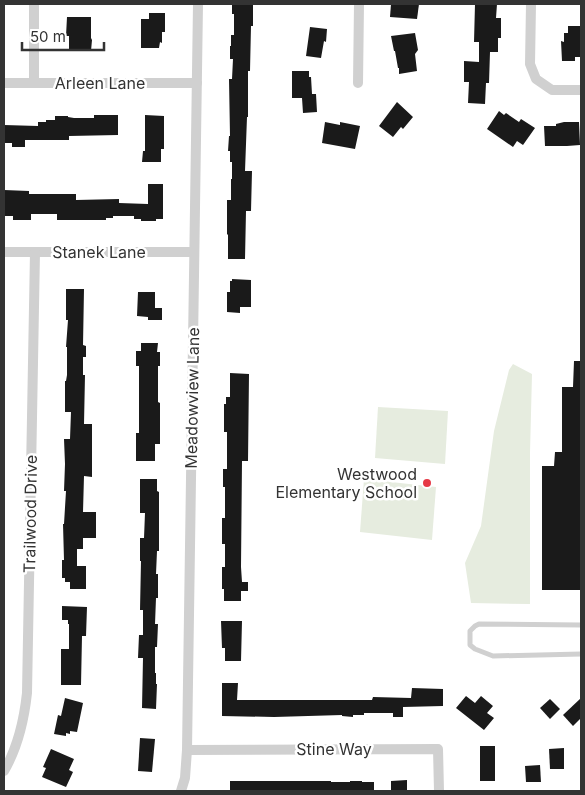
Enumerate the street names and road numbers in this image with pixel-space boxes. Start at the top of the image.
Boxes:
street label: Arleen Lane [55,73,145,93]
street label: Stanek Lane [52,242,146,262]
street label: Meadowview Lane [181,327,203,469]
street label: Trailwood Drive [19,455,41,573]
street label: Stine Way [296,739,372,759]

